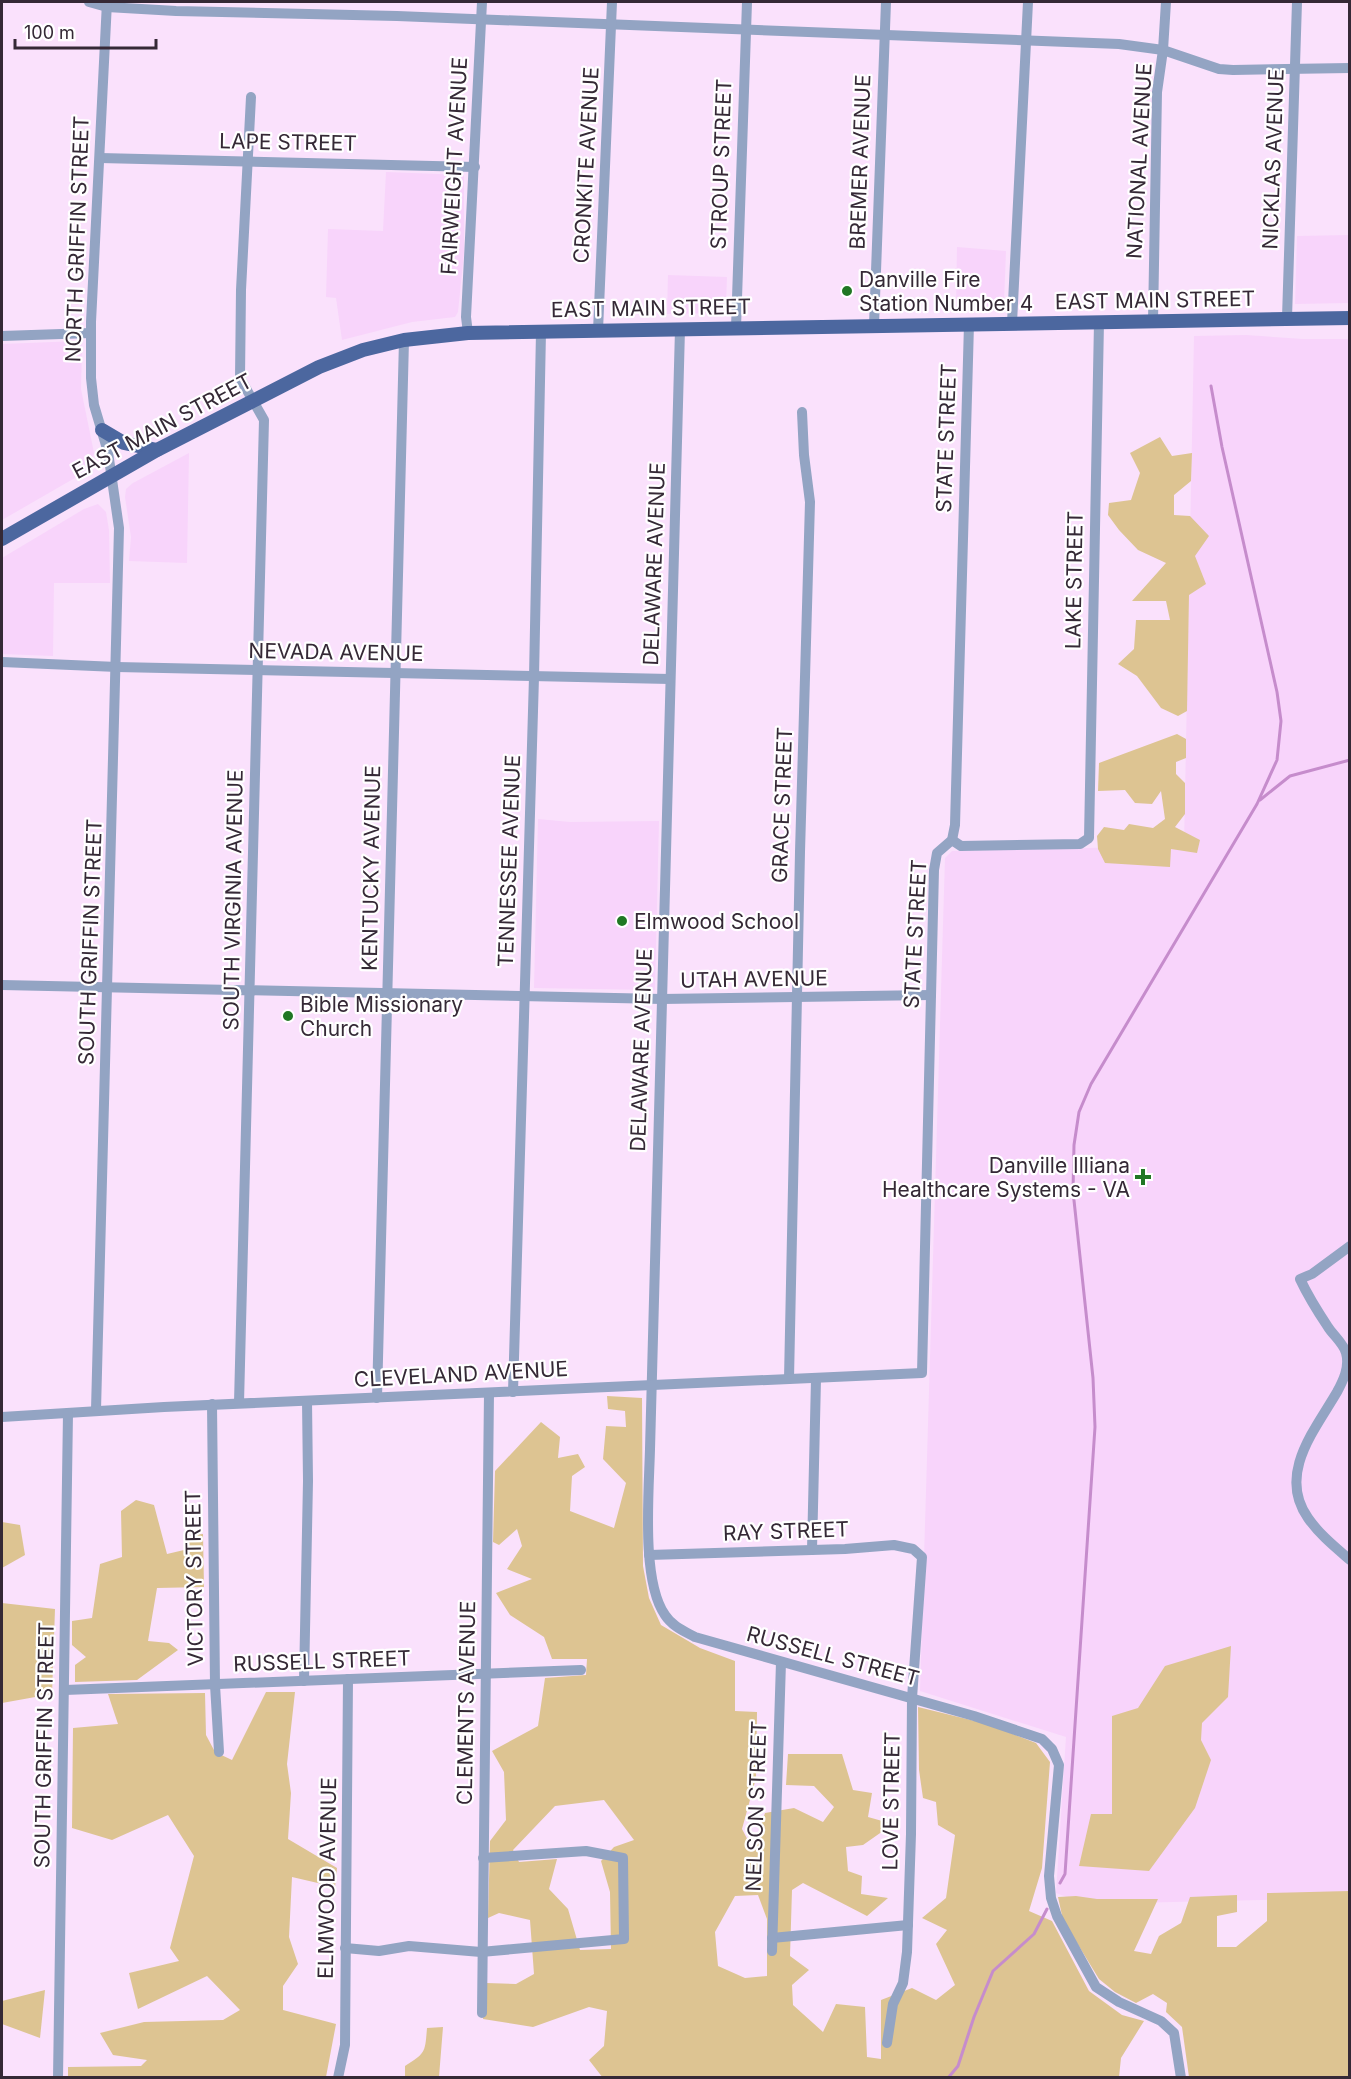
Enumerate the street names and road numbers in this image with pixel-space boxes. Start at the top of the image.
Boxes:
street label: FAIRWEIGHT AVENUE [436,56,472,276]
street label: NATIONAL AVENUE [1121,62,1157,260]
street label: CRONKITE AVENUE [568,66,604,264]
street label: NICKLAS AVENUE [1257,68,1289,250]
street label: BREMER AVENUE [844,74,876,250]
street label: STROUP STREET [706,78,736,250]
street label: NORTH GRIFFIN STREET [60,115,94,363]
street label: LAPE STREET [219,128,357,156]
street label: EAST MAIN STREET [1055,286,1255,314]
street label: EAST MAIN STREET [551,294,751,322]
street label: STATE STREET [931,363,961,513]
street label: EAST MAIN STREET [68,368,256,484]
street label: DELAWARE AVENUE [638,462,670,666]
street label: LAKE STREET [1060,511,1088,649]
street label: NEVADA AVENUE [248,638,424,666]
street label: GRACE STREET [767,727,797,883]
street label: TENNESSEE AVENUE [493,754,525,968]
street label: KENTUCKY AVENUE [357,765,385,971]
street label: SOUTH VIRGINIA AVENUE [218,769,248,1031]
street label: SOUTH GRIFFIN STREET [73,818,107,1066]
street label: STATE STREET [899,859,931,1009]
street label: DELAWARE AVENUE [625,948,657,1152]
street label: UTAH AVENUE [680,965,828,993]
street label: CLEVELAND AVENUE [353,1356,569,1392]
street label: VICTORY STREET [180,1489,208,1667]
street label: RAY STREET [723,1516,849,1546]
street label: CLEMENTS AVENUE [452,1601,480,1805]
street label: RUSSELL STREET [744,1621,922,1691]
street label: SOUTH GRIFFIN STREET [29,1622,59,1868]
street label: RUSSELL STREET [233,1645,411,1677]
street label: NELSON STREET [741,1720,771,1892]
street label: LOVE STREET [877,1731,905,1871]
street label: ELMWOOD AVENUE [313,1777,341,1979]

